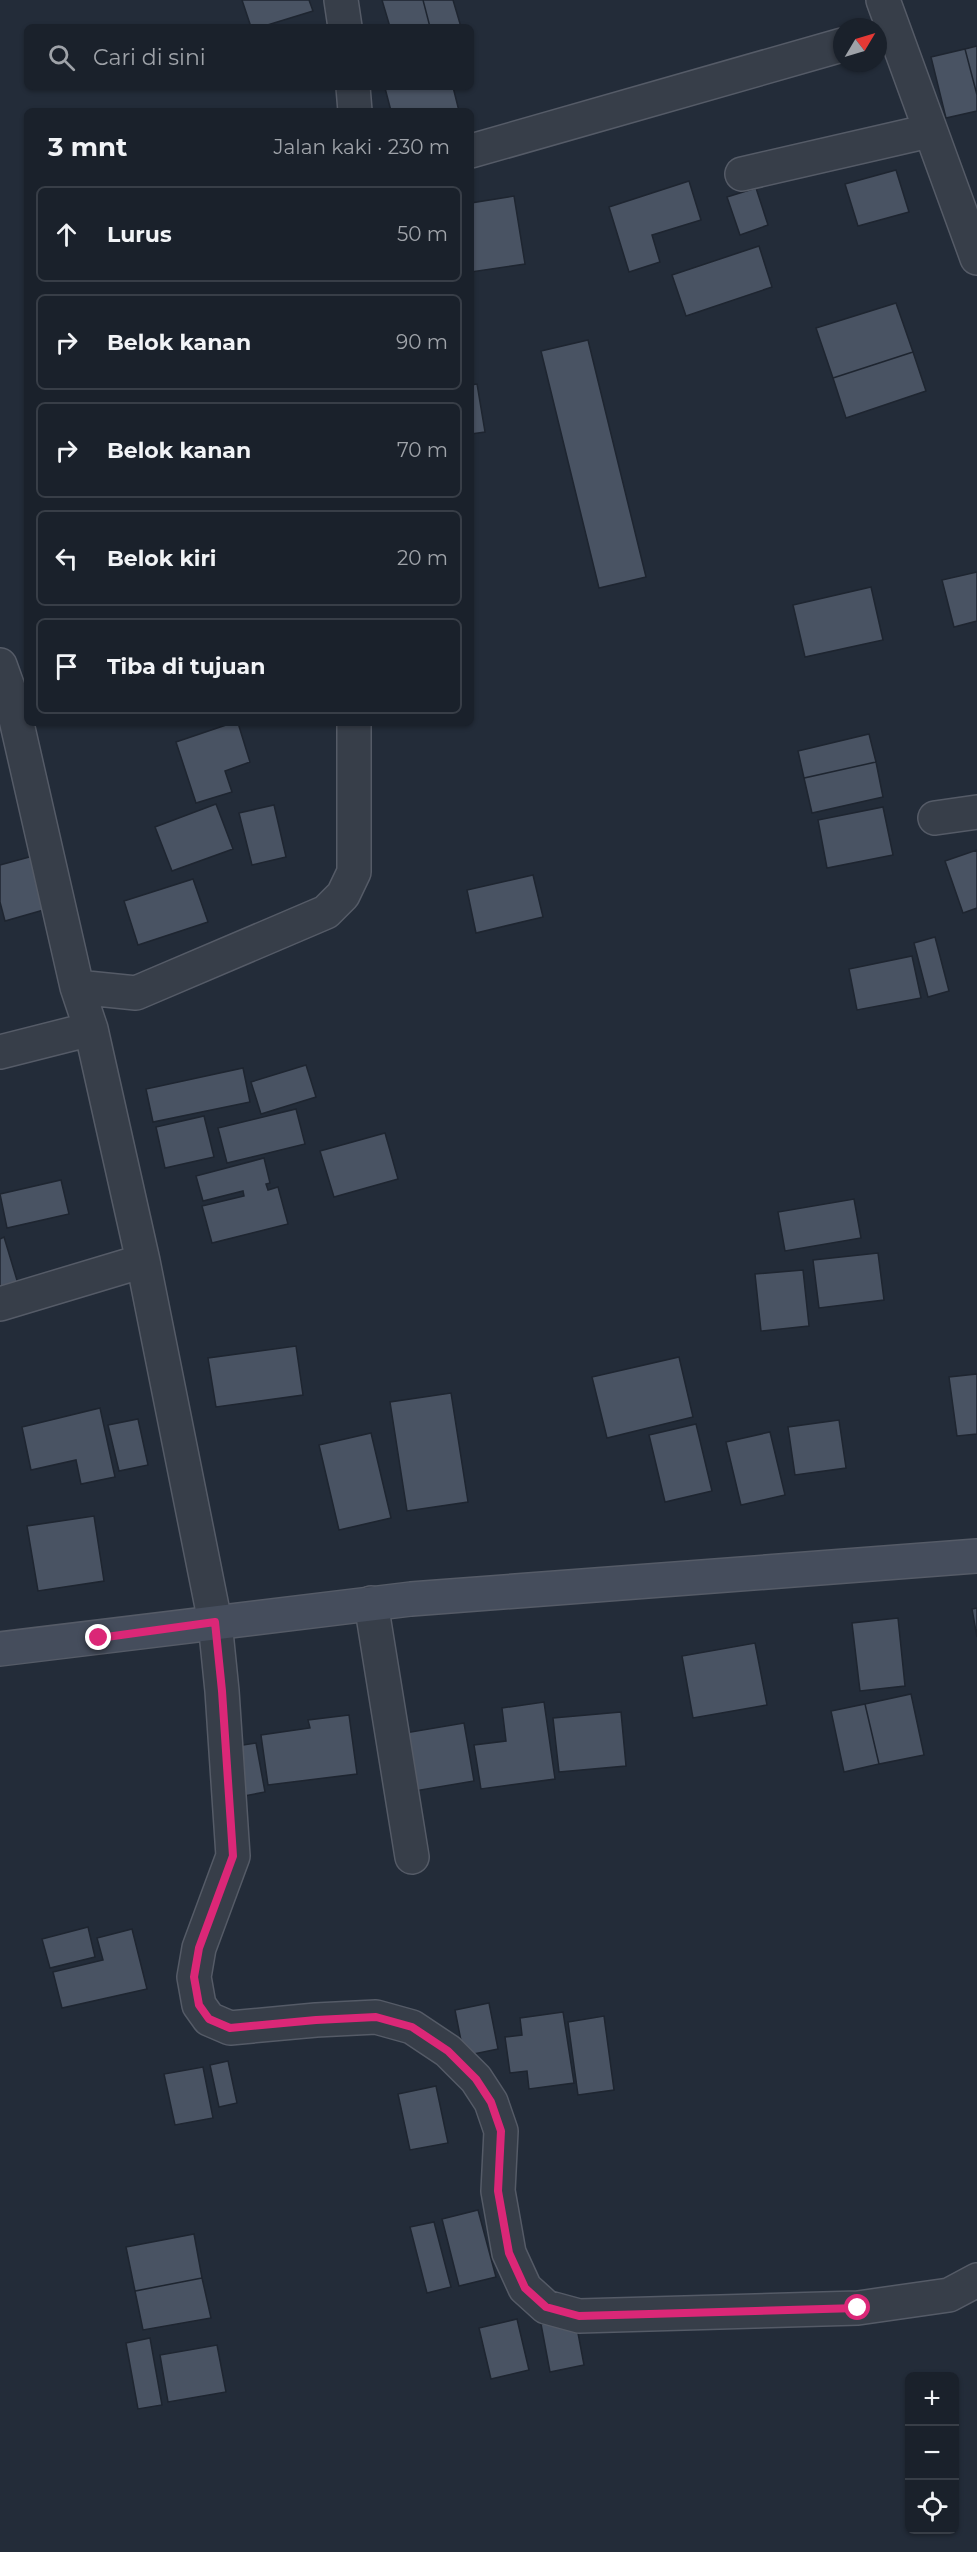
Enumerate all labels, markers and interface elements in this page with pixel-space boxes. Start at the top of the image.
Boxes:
north arrow [833,18,887,72]
search box [24,24,474,90]
icon: search [45,41,78,74]
text: Cari di sini [93,44,206,71]
text: 3 mnt [48,131,127,163]
text: Jalan kaki · 230 m [273,135,450,159]
icon: ahead [50,218,83,251]
text: Lurus [107,221,172,248]
text: 50 m [397,222,448,246]
icon: right [50,326,83,359]
text: Belok kanan [107,329,251,356]
text: 90 m [396,330,448,354]
icon: right [50,434,83,467]
text: Belok kanan [107,437,251,464]
text: 70 m [397,438,448,462]
icon: left [50,542,83,575]
text: Belok kiri [107,545,216,572]
text: 20 m [397,546,448,570]
icon: arrive [50,650,83,683]
text: Tiba di tujuan [107,653,265,680]
route end [85,1624,111,1650]
route start [844,2294,870,2320]
map controls [905,2372,959,2534]
button: + [905,2372,959,2426]
button: − [905,2426,959,2480]
button: locate [905,2480,959,2534]

